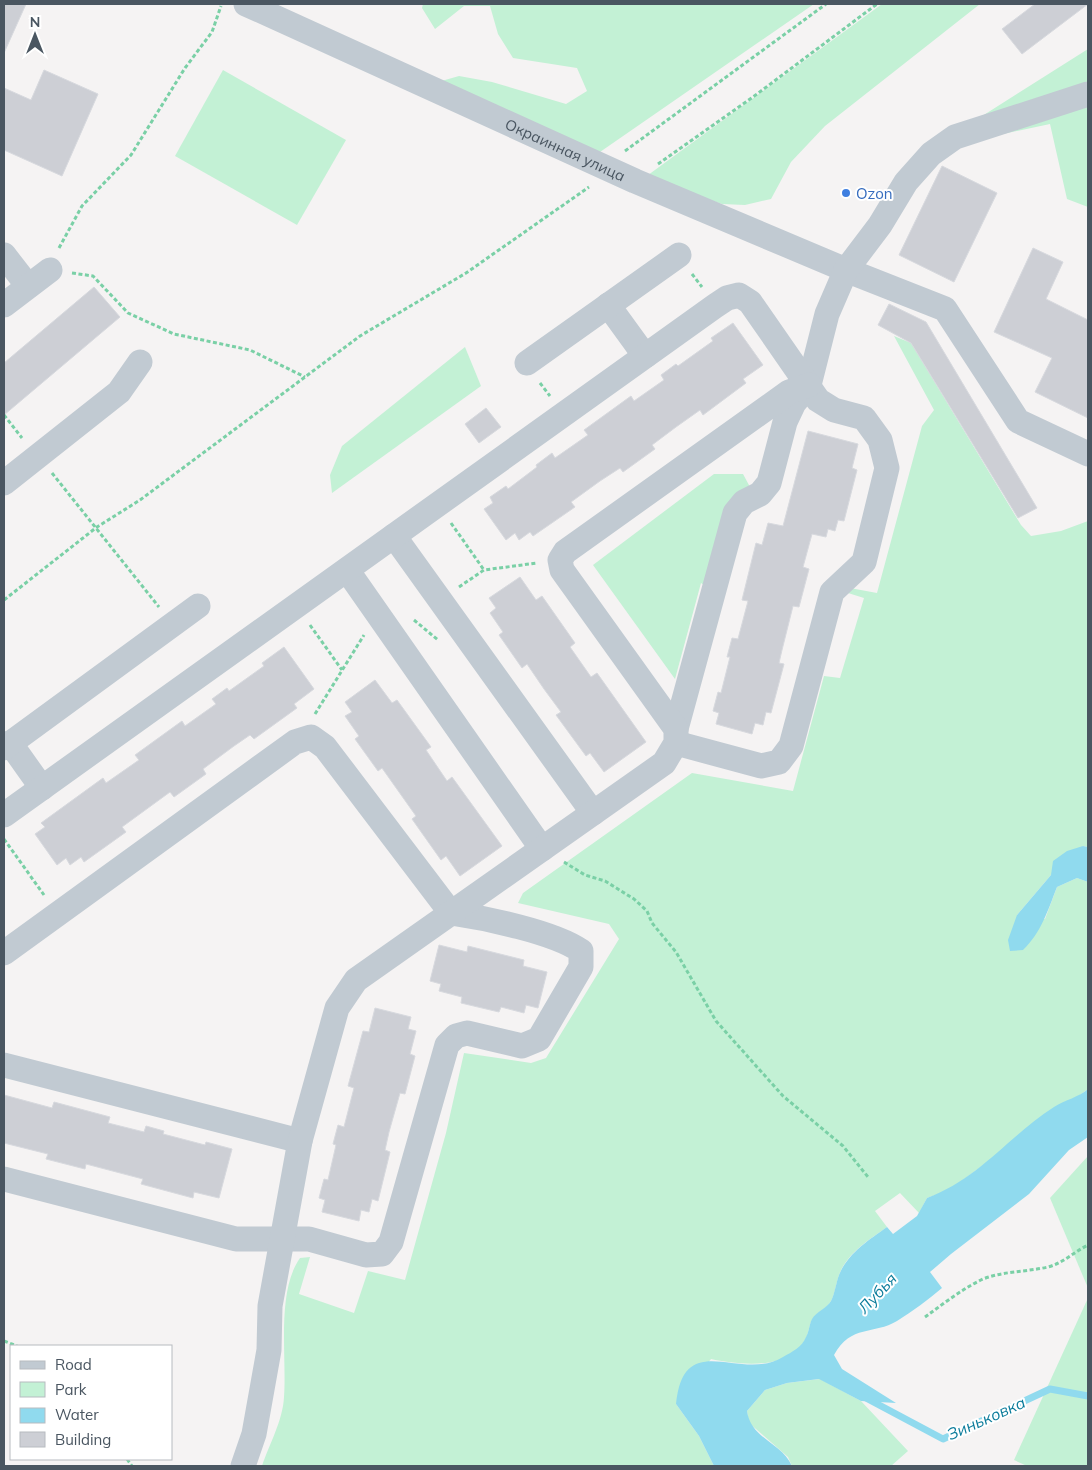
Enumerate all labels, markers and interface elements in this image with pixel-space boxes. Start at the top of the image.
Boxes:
north arrow [10,10,60,60]
text: N [30,13,40,31]
street label: Окраинная улица [502,114,629,185]
place label: Ozon [856,184,893,203]
marker: Ozon [840,187,852,199]
water label: Лубья [853,1269,901,1318]
legend [10,1345,172,1460]
text: Road [55,1355,92,1374]
text: Park [55,1380,87,1399]
water label: Зиньковка [944,1392,1028,1444]
text: Water [55,1405,99,1424]
text: Building [55,1430,111,1449]

